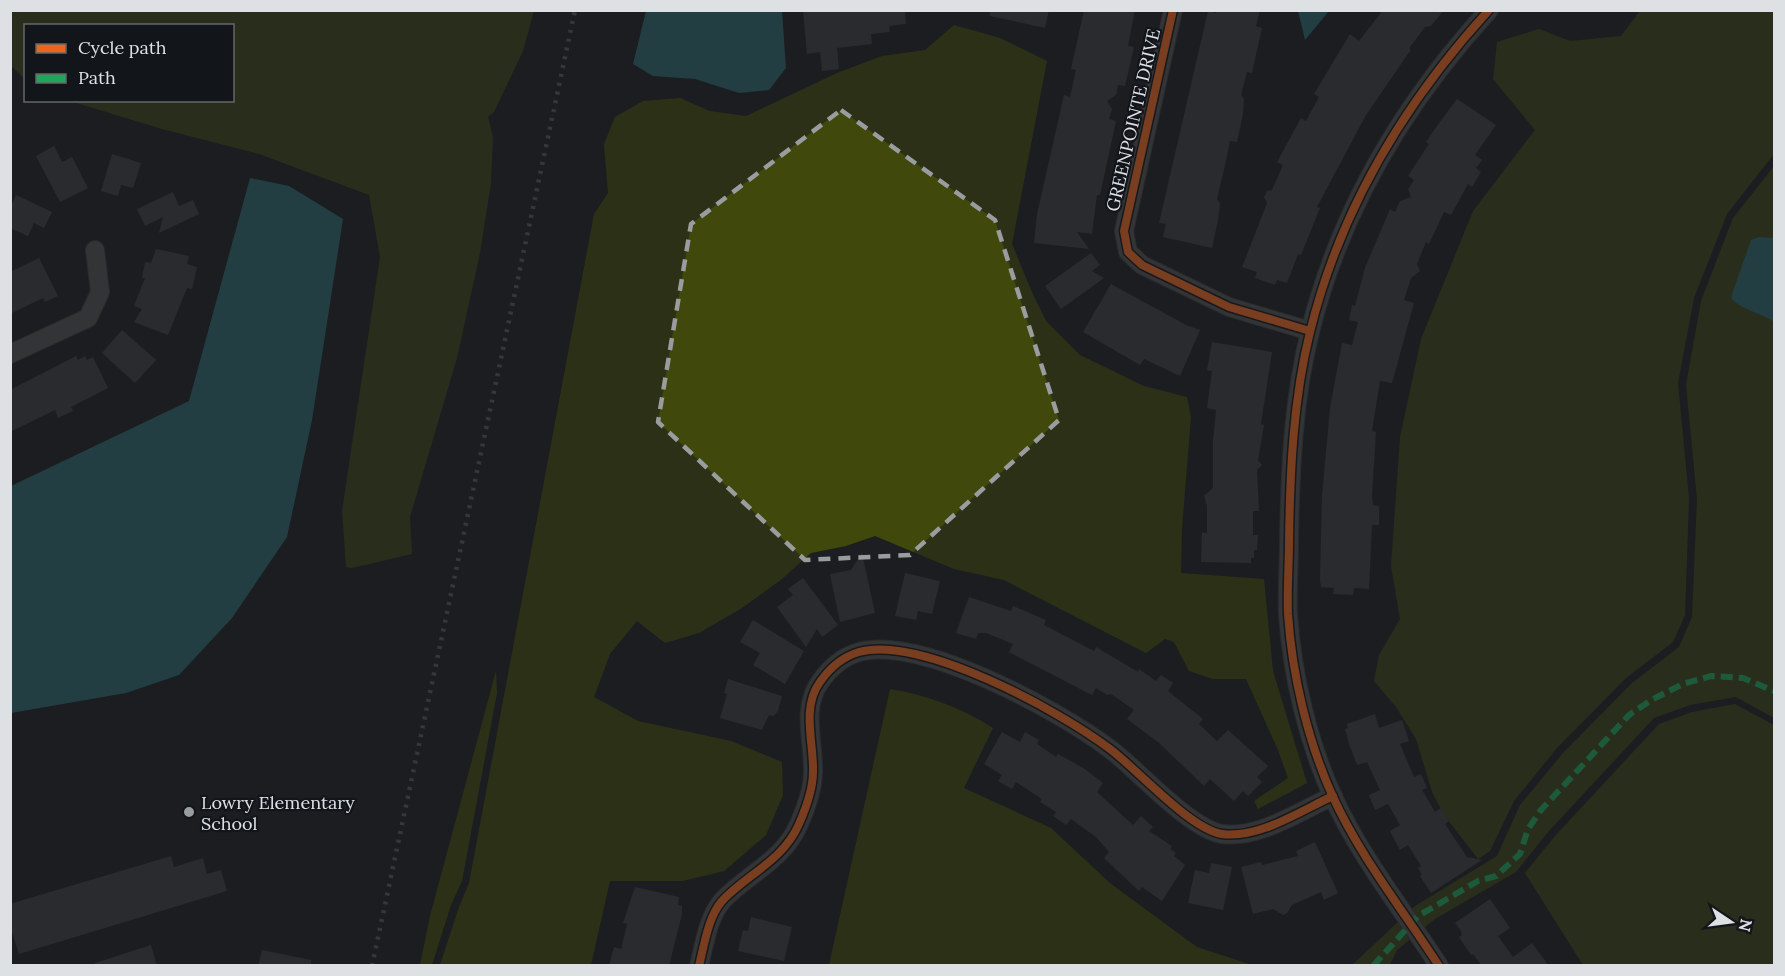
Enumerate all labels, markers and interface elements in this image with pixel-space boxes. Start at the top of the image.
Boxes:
legend [24,24,234,102]
street label: GREENPOINTE DRIVE [1101,26,1165,214]
text: Cycle path [78,36,167,59]
text: Path [78,66,116,89]
place label: Lowry Elementary School [201,791,355,835]
marker: Lowry Elementary School [182,805,196,819]
north arrow [1701,892,1761,952]
text: N [1734,917,1757,934]

